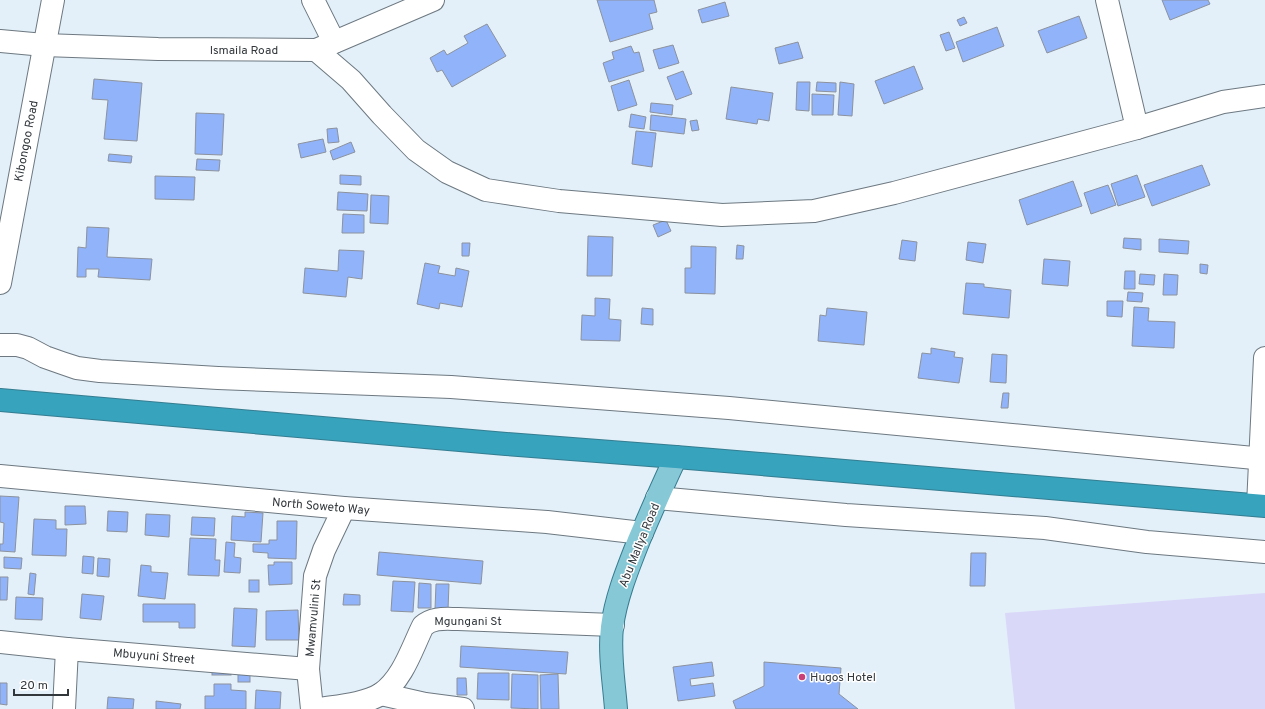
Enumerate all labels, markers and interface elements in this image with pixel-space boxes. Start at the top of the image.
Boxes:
street label: Ismaila Road [210,43,278,59]
street label: Kibongoo Road [11,99,43,183]
street label: North Soweto Way [271,495,371,519]
street label: Abu Mallya Road [616,501,664,590]
street label: Mwamvulini St [303,579,325,658]
street label: Mgungani St [434,614,502,630]
street label: Mbuyuni Street [112,645,196,669]
place label: Hugos Hotel [810,670,876,686]
scale bar [14,671,68,697]
marker: Hugos Hotel [797,672,807,682]
text: 20 m [20,678,48,694]

